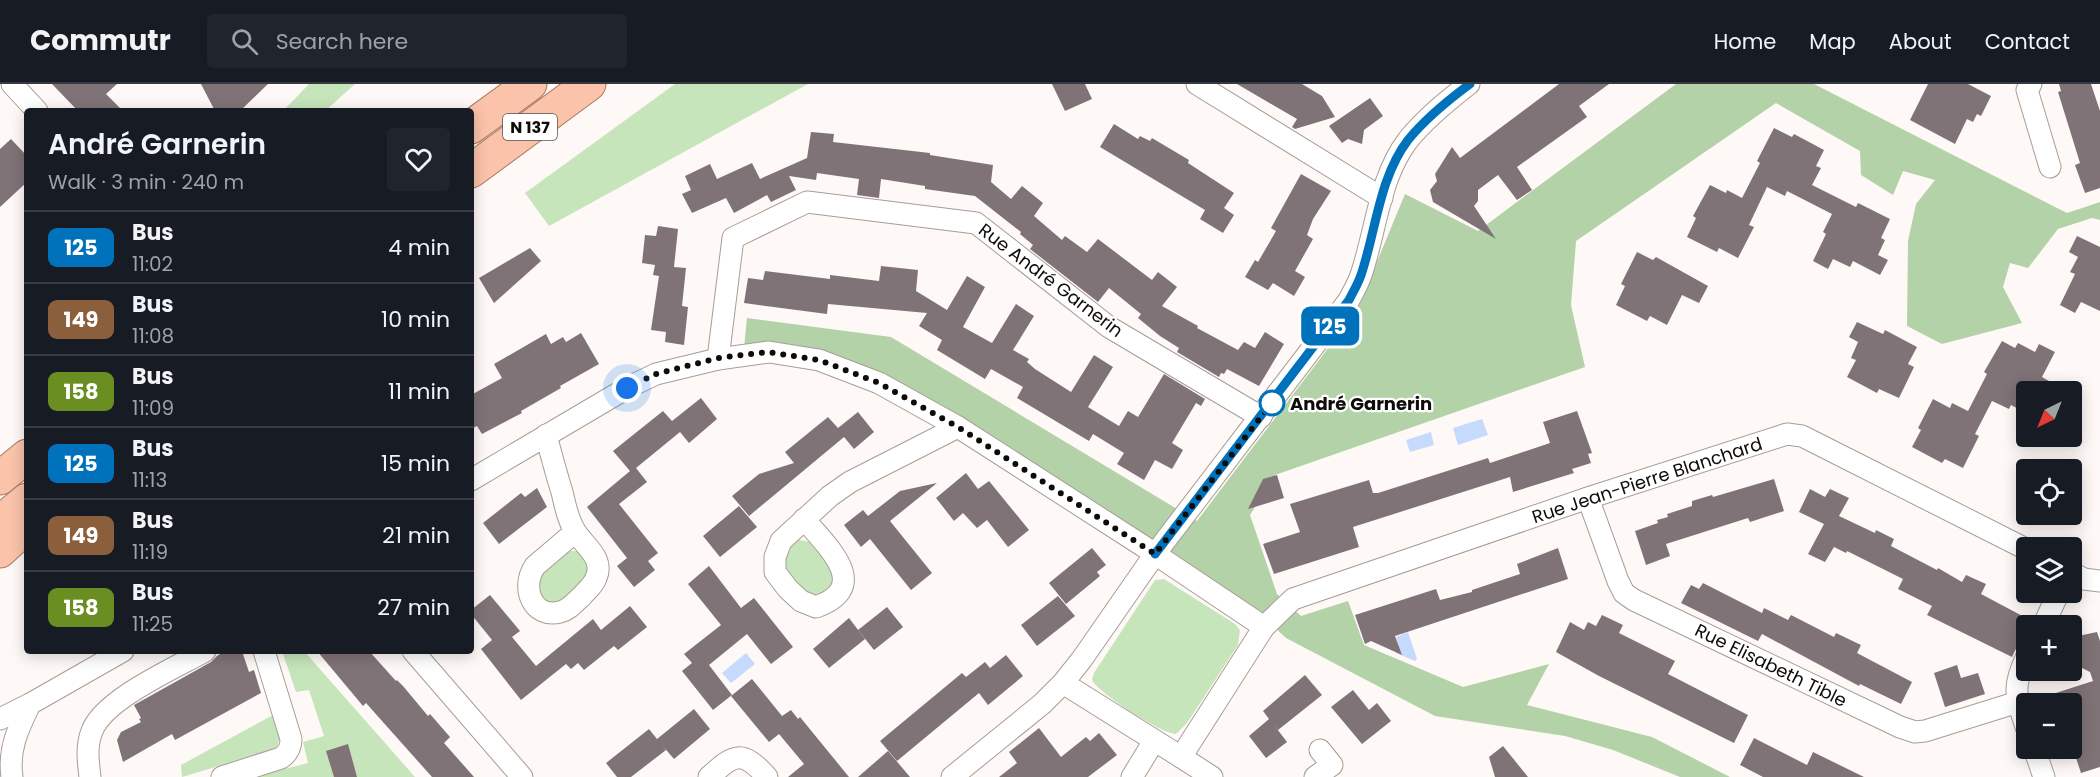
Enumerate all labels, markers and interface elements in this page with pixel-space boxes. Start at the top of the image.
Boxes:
search box [207,14,627,68]
text: Commutr [30,21,171,60]
icon: search [228,25,261,58]
text: Search here [276,26,408,57]
text: Home [1714,27,1776,56]
text: Map [1809,27,1856,56]
text: About [1889,27,1952,56]
text: Contact [1985,27,2070,56]
road number: N 137 [503,114,557,140]
text: André Garnerin [48,125,266,164]
button: heart [387,128,450,191]
text: Walk · 3 min · 240 m [48,168,244,196]
text: Bus [132,217,174,248]
street label: Rue André Garnerin [974,217,1128,343]
text: 4 min [388,232,450,263]
text: 125 [64,233,98,262]
text: 11:02 [132,250,173,278]
text: Bus [132,289,174,320]
text: 10 min [381,304,450,335]
text: 149 [63,305,99,334]
line badge: 125 [1296,306,1364,346]
text: 125 [1313,312,1347,341]
text: 11:08 [132,322,174,350]
text: Bus [132,361,174,392]
your location [612,373,642,403]
text: 11 min [388,376,450,407]
text: 158 [63,377,99,406]
north arrow [2016,381,2082,447]
map controls [2016,381,2082,759]
marker: André Garnerin [1259,390,1285,416]
place label: André Garnerin [1290,391,1432,416]
text: 11:09 [132,394,174,422]
street label: Rue Jean-Pierre Blanchard [1529,431,1765,529]
text: Bus [132,433,174,464]
text: 15 min [381,448,450,479]
text: 125 [64,449,98,478]
button: locate [2016,459,2082,525]
text: 11:13 [132,466,167,494]
text: Bus [132,505,174,536]
text: 21 min [382,520,450,551]
text: 149 [63,521,99,550]
button: layers [2016,537,2082,603]
text: 11:19 [132,538,168,566]
text: Bus [132,577,174,608]
text: 27 min [377,592,450,623]
text: 158 [63,593,99,622]
text: 11:25 [132,610,173,638]
button: + [2016,615,2082,681]
street label: Rue Elisabeth Tible [1691,617,1851,713]
button: − [2016,693,2082,759]

